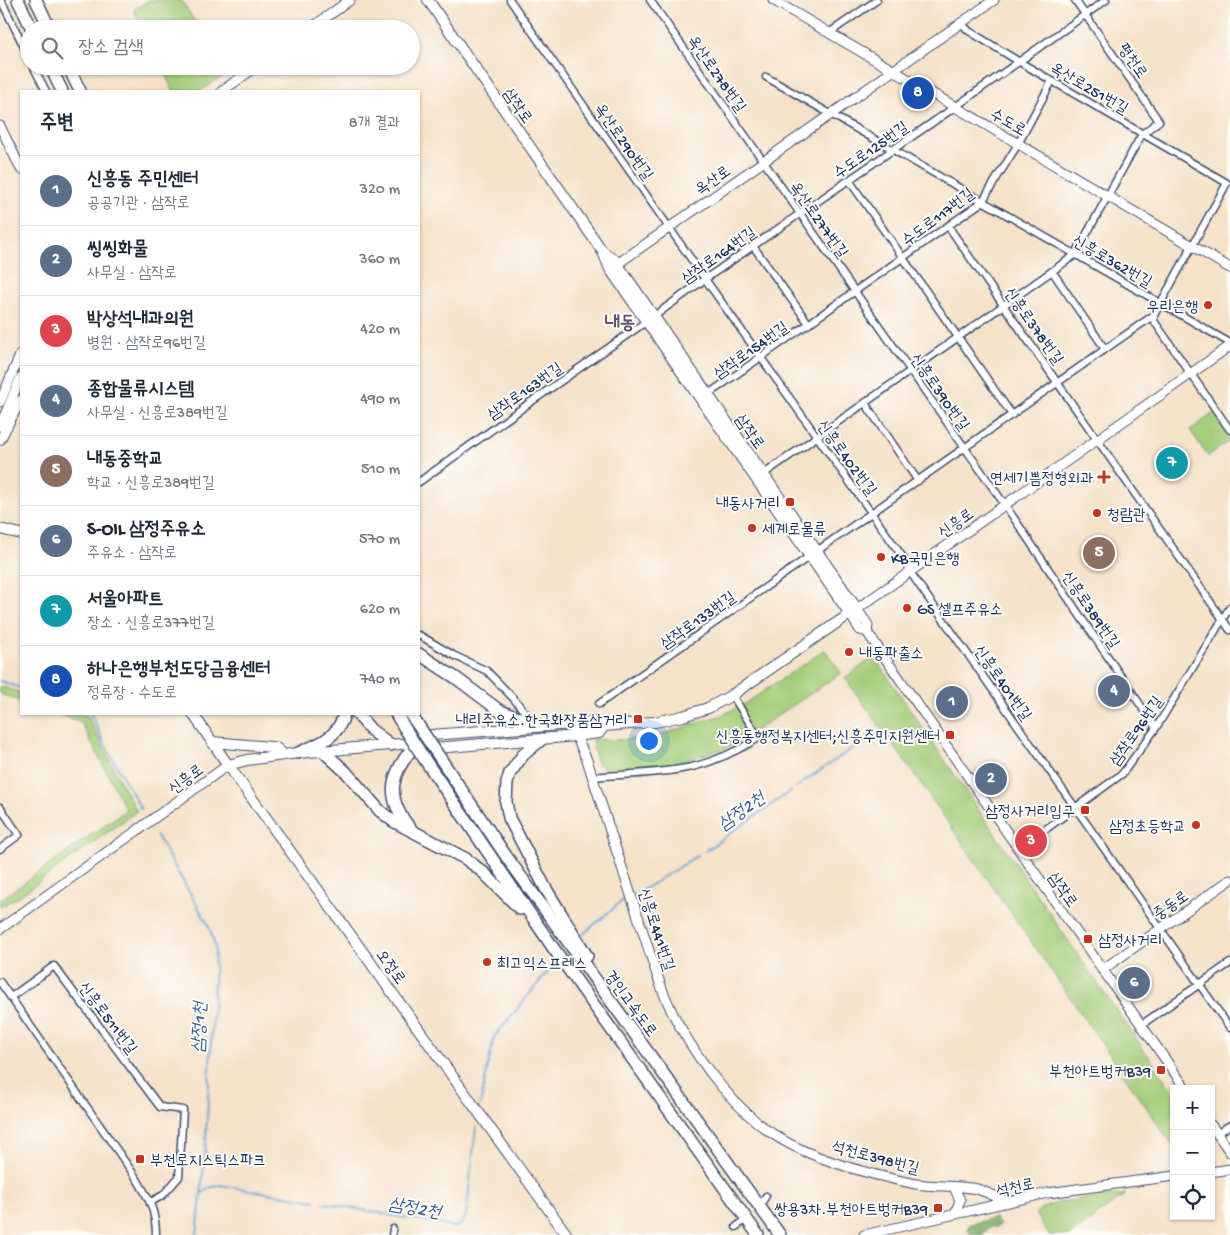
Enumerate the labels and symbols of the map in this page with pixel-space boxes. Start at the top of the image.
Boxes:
street label: 옥산로278번길 [682,33,749,117]
street label: 평천로 [1112,41,1150,83]
street label: 옥산로251번길 [1046,60,1131,120]
pin: 8 [902,74,934,112]
street label: 삼작로 [497,86,535,128]
street label: 옥산로290번길 [589,101,656,185]
street label: 수도로 [986,106,1029,142]
street label: 수도로125번길 [831,119,913,185]
street label: 옥산로 [693,163,735,201]
street label: 옥산로277번길 [784,179,850,263]
street label: 수도로117번길 [899,185,979,252]
street label: 삼작로164번길 [679,224,761,289]
street label: 신흥로362번길 [1068,232,1155,293]
street label: 신흥로378번길 [999,284,1067,369]
place label: 우리은행 [1147,299,1198,318]
marker: 우리은행 [1202,299,1214,311]
district label: 내동 [605,313,635,336]
street label: 삼작로154번길 [711,319,793,385]
street label: 신흥로390번길 [905,350,973,435]
street label: 삼작로163번길 [485,360,567,426]
street label: 삼작로 [729,412,767,454]
street label: 신흥로402번길 [811,417,880,501]
pin: 7 [1156,444,1188,482]
marker: 연세기쁨정형외과 [1097,470,1111,484]
place label: 연세기쁨정형외과 [990,471,1093,490]
place label: 내동사거리 [716,496,780,515]
marker: 내동사거리 [784,496,796,508]
street label: 신흥로 [935,505,978,544]
marker: 청람관 [1091,507,1103,519]
place label: 청람관 [1107,507,1146,526]
marker: 세계로물류 [746,522,758,534]
place label: 세계로물류 [762,522,826,541]
pin: 5 [1083,534,1115,572]
marker: KB국민은행 [875,551,887,563]
place label: KB국민은행 [891,551,960,570]
street label: 신흥로389번길 [1056,568,1123,653]
street label: 삼작로133번길 [658,589,740,655]
marker: GS 셀프주유소 [901,602,913,614]
place label: GS 셀프주유소 [917,602,1003,621]
street label: 신흥로401번길 [968,642,1035,725]
place label: 내동파출소 [859,645,923,665]
marker: 내동파출소 [843,646,855,658]
pin: 4 [1098,672,1130,710]
pin: 1 [936,683,968,721]
street label: 삼작로96번길 [1107,693,1169,770]
place label: 내리주유소.한국화장품삼거리 [456,713,628,732]
marker: 내리주유소.한국화장품삼거리 [632,713,644,725]
your location [636,728,662,754]
place label: 신흥동행정복지센터;신흥주민지원센터 [716,728,940,748]
marker: 신흥동행정복지센터;신흥주민지원센터 [944,729,956,741]
pin: 2 [975,760,1007,798]
street label: 신흥로 [165,761,208,800]
water label: 삼정2천 [715,788,771,836]
place label: 삼정사거리입구 [985,804,1075,823]
marker: 삼정사거리입구 [1079,804,1091,816]
place label: 삼정초등학교 [1109,819,1186,838]
marker: 삼정초등학교 [1190,819,1202,831]
pin: 3 [1015,822,1047,860]
street label: 삼작로 [1042,870,1080,912]
street label: 신흥로441번길 [632,886,678,974]
street label: 중동로 [1151,888,1193,926]
marker: 삼정사거리 [1082,933,1094,945]
place label: 삼정사거리 [1098,933,1162,952]
street label: 오정로 [370,947,408,989]
place label: 최고익스프레스 [497,955,587,975]
marker: 최고익스프레스 [481,956,493,968]
pin: 6 [1118,964,1150,1002]
street label: 경인고속도로 [599,968,660,1042]
street label: 신흥로511번길 [73,979,140,1059]
water label: 삼정1천 [189,1000,212,1053]
place label: 부천아트벙커B39 [1049,1064,1151,1083]
marker: 부천아트벙커B39 [1155,1064,1167,1076]
street label: 석천로398번길 [829,1139,921,1180]
marker: 부천로지스틱스파크 [134,1153,146,1165]
place label: 부천로지스틱스파크 [150,1153,266,1172]
street label: 석천로 [995,1176,1037,1203]
water label: 삼정2천 [387,1195,444,1225]
place label: 쌍용3차.부천아트벙커B39 [774,1202,928,1221]
marker: 쌍용3차.부천아트벙커B39 [932,1202,944,1214]

